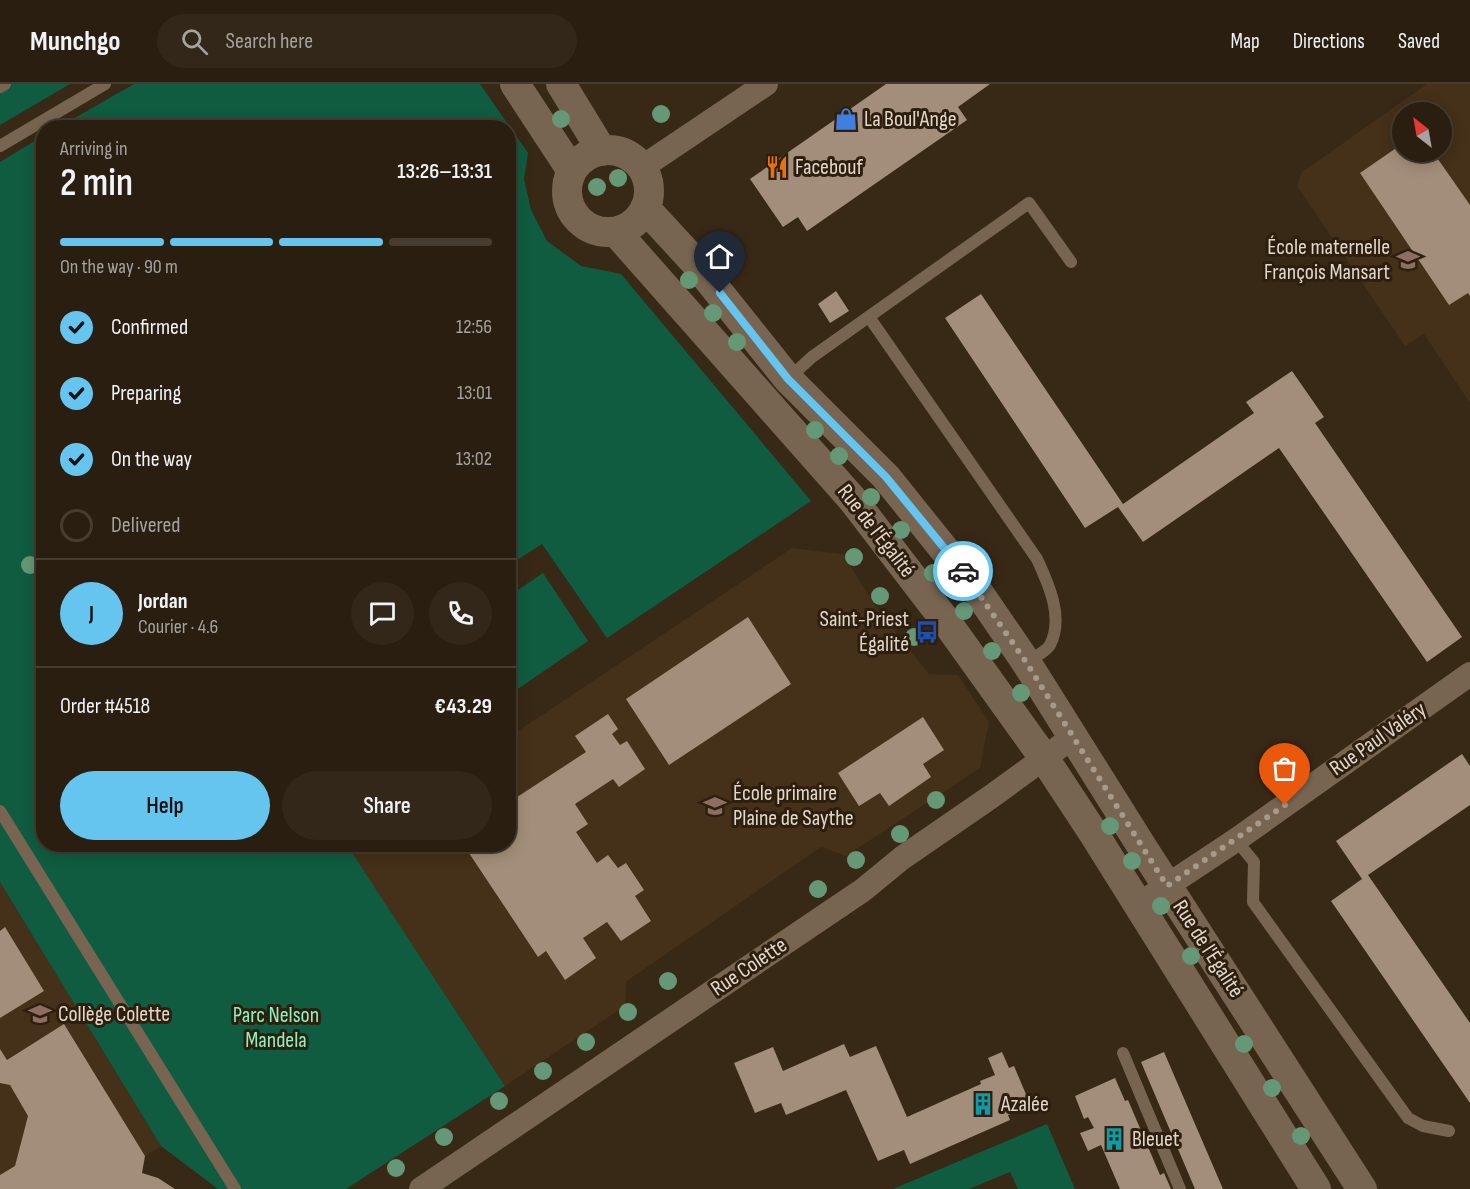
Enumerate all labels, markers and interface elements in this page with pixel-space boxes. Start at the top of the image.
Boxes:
search box [157,14,577,68]
text: Munchgo [30,25,121,58]
icon: search [178,25,211,58]
text: Search here [226,28,313,55]
text: Map [1230,29,1260,54]
text: Directions [1293,29,1365,54]
text: Saved [1398,29,1440,54]
north arrow [1392,102,1452,162]
map controls [1392,102,1452,162]
shop icon: La Boul'Ange [833,106,859,132]
place label: La Boul'Ange [864,106,957,133]
text: Arriving in [60,137,128,161]
restaurant icon: Facebouf [764,154,790,180]
place label: Facebouf [795,154,863,181]
text: 13:26–13:31 [397,158,492,185]
text: 2 min [60,160,133,207]
pin [694,231,745,293]
place label: École maternelle François Mansart [1264,234,1390,286]
icon: home [703,240,736,273]
school or university icon: École maternelle François Mansart [1395,247,1421,273]
text: On the way · 90 m [60,255,178,279]
icon: check [60,311,93,344]
text: Confirmed [111,314,188,341]
text: 12:56 [456,315,492,339]
icon: check [60,377,93,410]
text: Preparing [111,380,181,407]
text: 13:01 [457,381,492,405]
icon: check [60,443,93,476]
text: On the way [111,446,192,473]
text: 13:02 [456,447,492,471]
street label: Rue de l'Égalité [831,479,921,583]
text: Delivered [111,512,180,539]
courier [933,541,993,601]
icon: car [947,555,980,588]
button: chat [351,582,414,645]
button: phone [429,582,492,645]
text: Jordan [138,588,187,615]
text: J [89,600,94,627]
place label: Saint-Priest Égalité [820,606,909,658]
text: Courier · 4.6 [138,615,218,639]
bus stop icon: Saint-Priest Égalité [914,619,940,645]
text: Order #4518 [60,693,150,720]
text: €43.29 [434,693,492,720]
street label: Rue Paul Valéry [1325,696,1432,782]
pin [1259,743,1310,805]
icon: bag [1268,752,1301,785]
button: Help [60,771,270,840]
button: Share [282,771,492,840]
place label: École primaire Plaine de Saythe [733,780,854,832]
school or university icon: École primaire Plaine de Saythe [702,793,728,819]
street label: Rue de l'Égalité [1166,895,1250,1003]
street label: Rue Colette [706,932,792,1002]
school or university icon: Collège Colette [27,1001,53,1027]
place label: Collège Colette [58,1001,170,1028]
park label: Parc Nelson Mandela [233,1002,319,1054]
building icon: Azalée [970,1091,996,1117]
place label: Azalée [1000,1091,1049,1118]
building icon: Bleuet [1101,1126,1127,1152]
place label: Bleuet [1132,1126,1180,1153]

